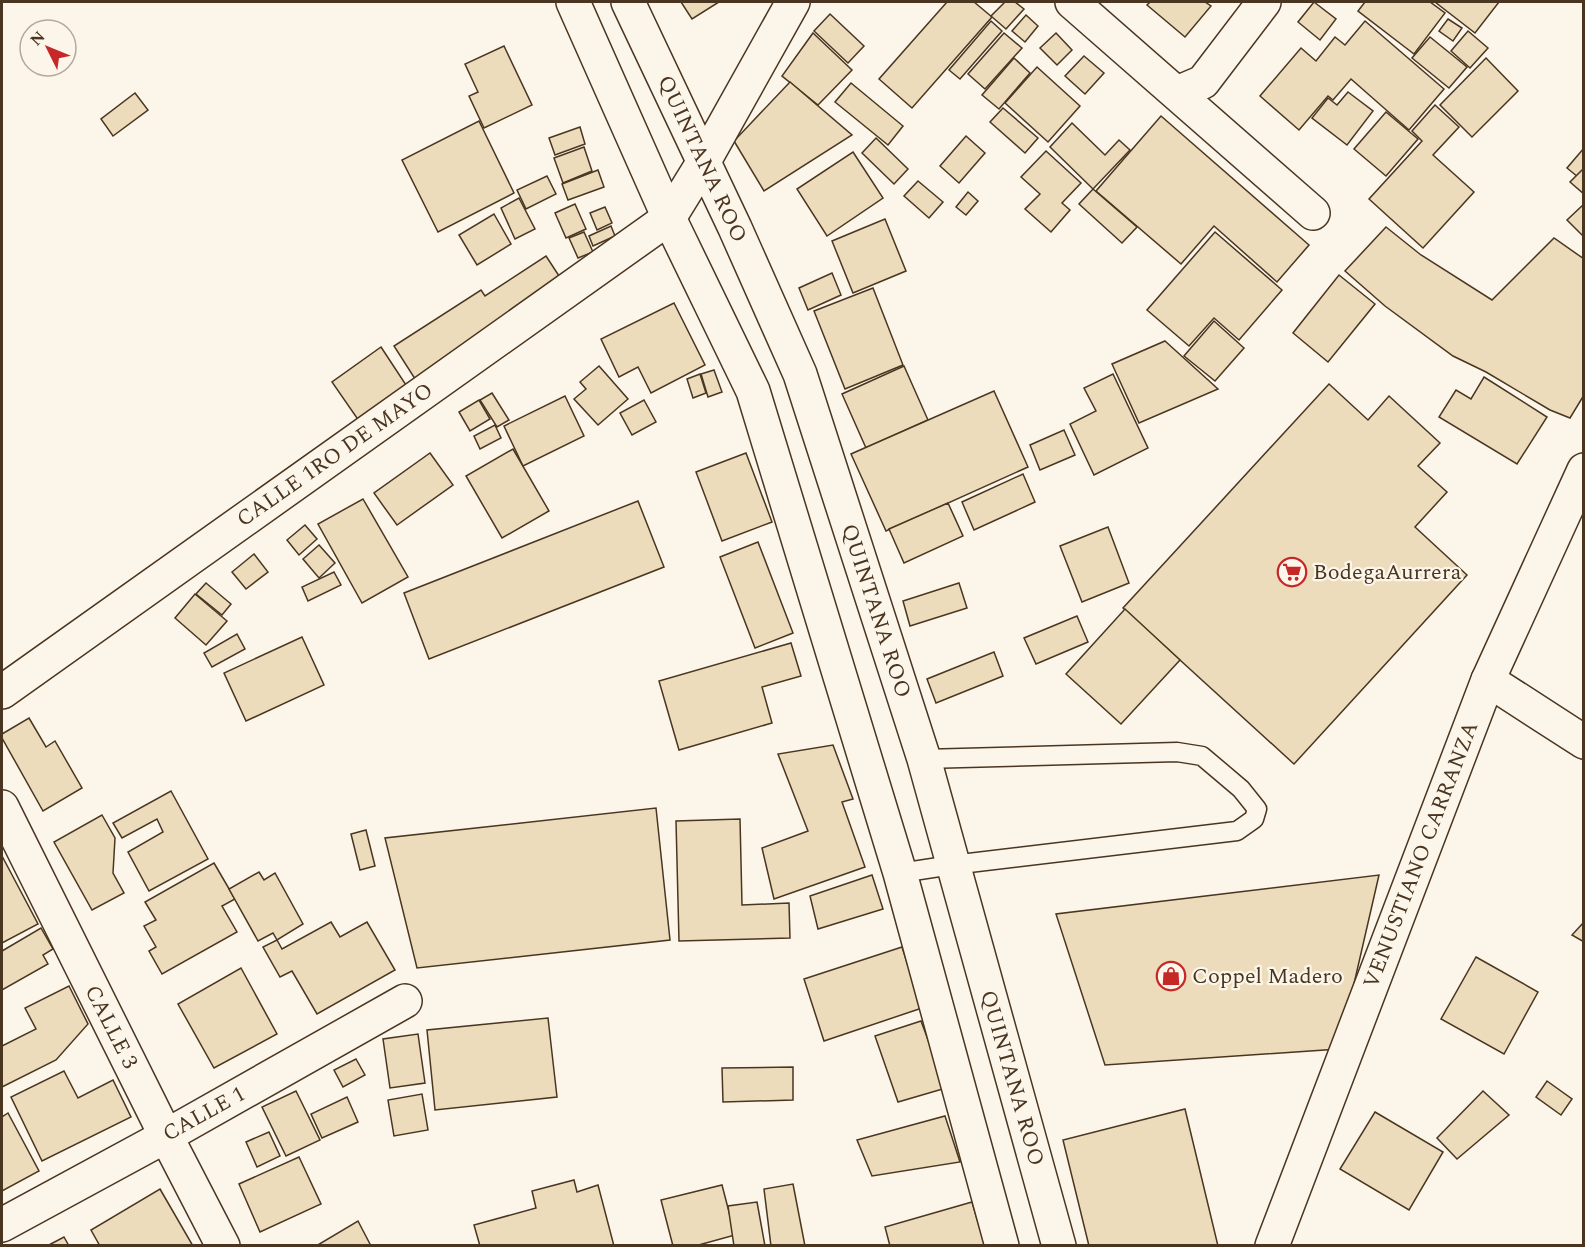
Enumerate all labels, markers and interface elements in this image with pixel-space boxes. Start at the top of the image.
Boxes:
north arrow [18,18,78,78]
text: N [25,25,51,51]
street label: QUINTANA ROO [649,70,755,248]
street label: CALLE 1RO DE MAYO [230,375,440,535]
street label: QUINTANA ROO [832,520,920,702]
supermarket icon: BodegaAurrera [1276,556,1308,588]
place label: BodegaAurrera [1313,556,1462,589]
street label: VENUSTIANO CARRANZA [1355,717,1487,993]
shop icon: Coppel Madero [1155,960,1187,992]
place label: Coppel Madero [1192,960,1343,993]
street label: CALLE 3 [76,979,146,1075]
street label: QUINTANA ROO [971,986,1053,1170]
street label: CALLE 1 [157,1078,251,1150]

